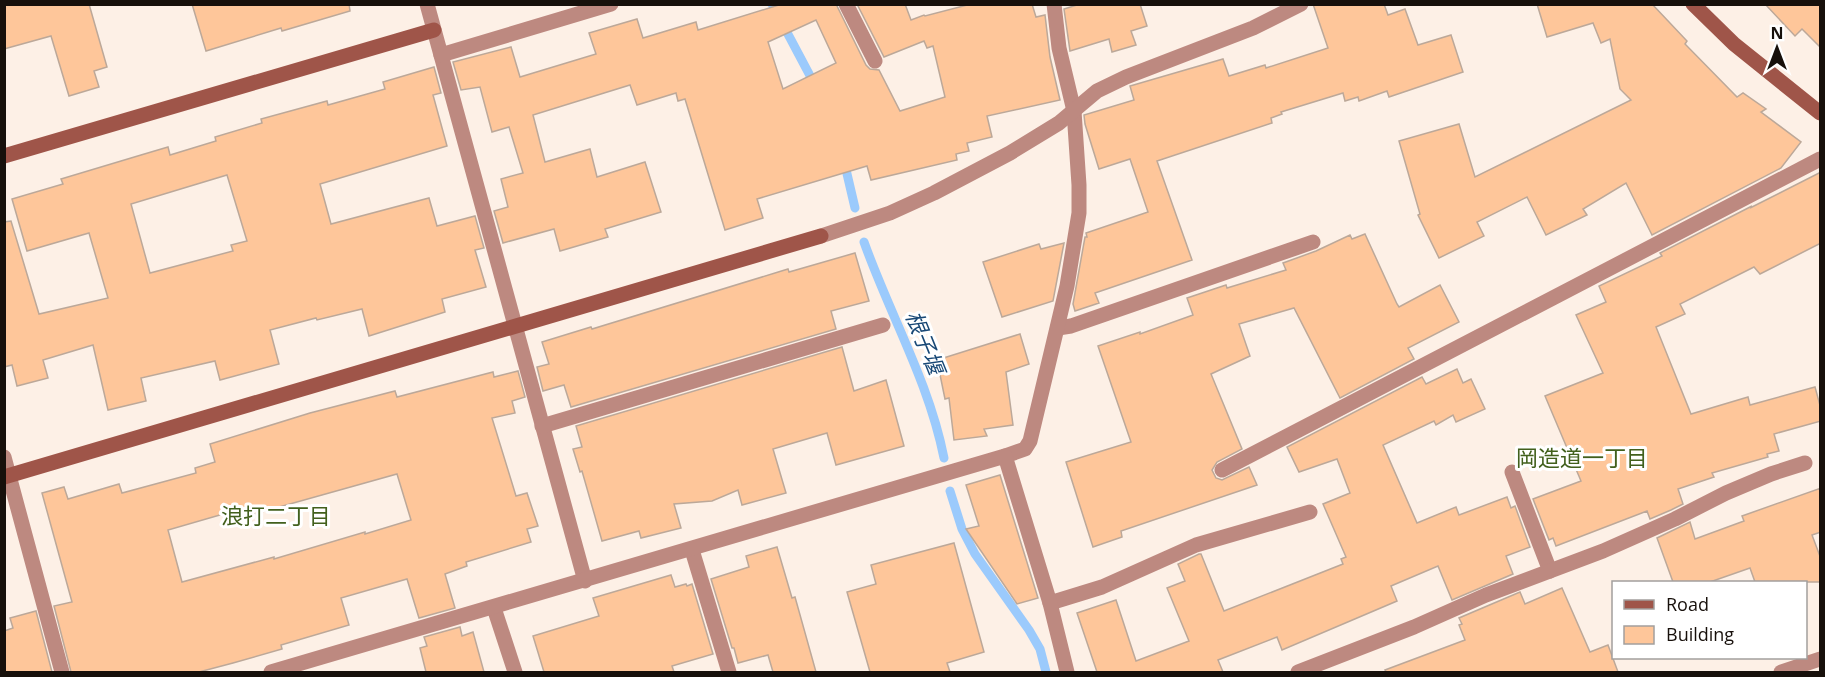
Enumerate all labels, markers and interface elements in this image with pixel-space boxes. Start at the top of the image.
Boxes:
north arrow [1747,18,1807,78]
text: N [1770,22,1784,44]
water label: 根子堰 [900,306,954,382]
district label: 岡造道一丁目 [1516,442,1648,472]
district label: 浪打二丁目 [221,500,331,530]
legend [1612,581,1807,659]
text: Road [1666,592,1709,616]
text: Building [1666,622,1734,646]

